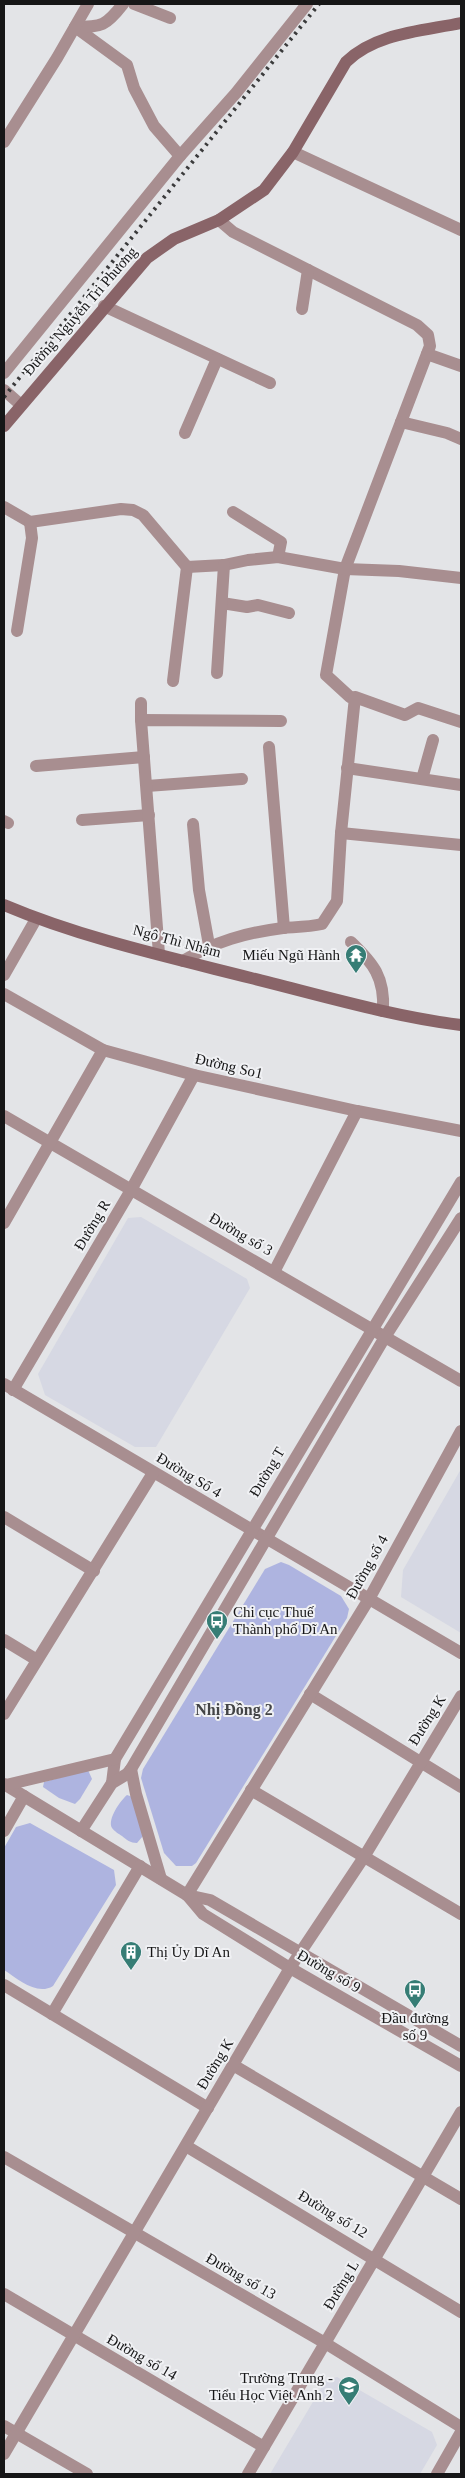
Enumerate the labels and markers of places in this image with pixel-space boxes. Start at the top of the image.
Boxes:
temple icon: Miếu Ngũ Hành [344,943,368,974]
place label: Miếu Ngũ Hành [243,947,340,963]
place label: Chi cục Thuế Thành phố Dĩ An [233,1604,338,1637]
bus stop icon: Chi cục Thuế Thành phố Dĩ An [205,1609,229,1640]
building icon: Thị Ủy Dĩ An [119,1940,143,1971]
place label: Thị Ủy Dĩ An [147,1944,230,1960]
bus stop icon: Đầu đường số 9 [403,1978,427,2009]
place label: Đầu đường số 9 [381,2010,449,2043]
place label: Trường Trung - Tiểu Học Việt Anh 2 [209,2370,333,2403]
school or university icon: Trường Trung - Tiểu Học Việt Anh 2 [337,2375,361,2406]

